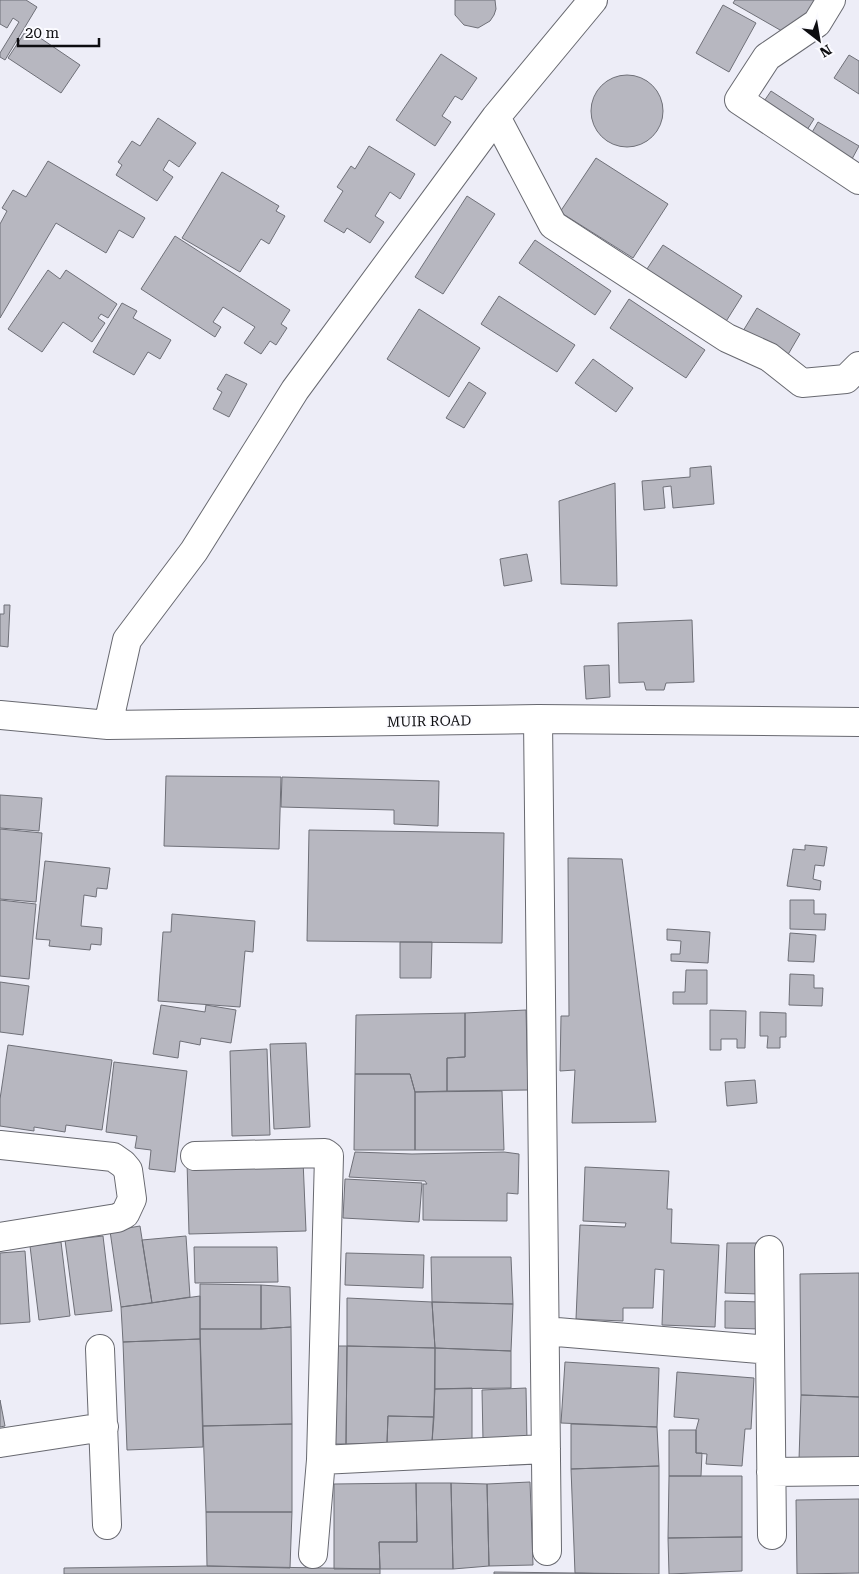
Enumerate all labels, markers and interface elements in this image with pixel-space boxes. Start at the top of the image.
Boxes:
scale bar [18,15,99,47]
north arrow [794,15,844,65]
text: 20 m [25,24,60,42]
text: N [817,42,834,61]
street label: MUIR ROAD [387,712,471,730]

